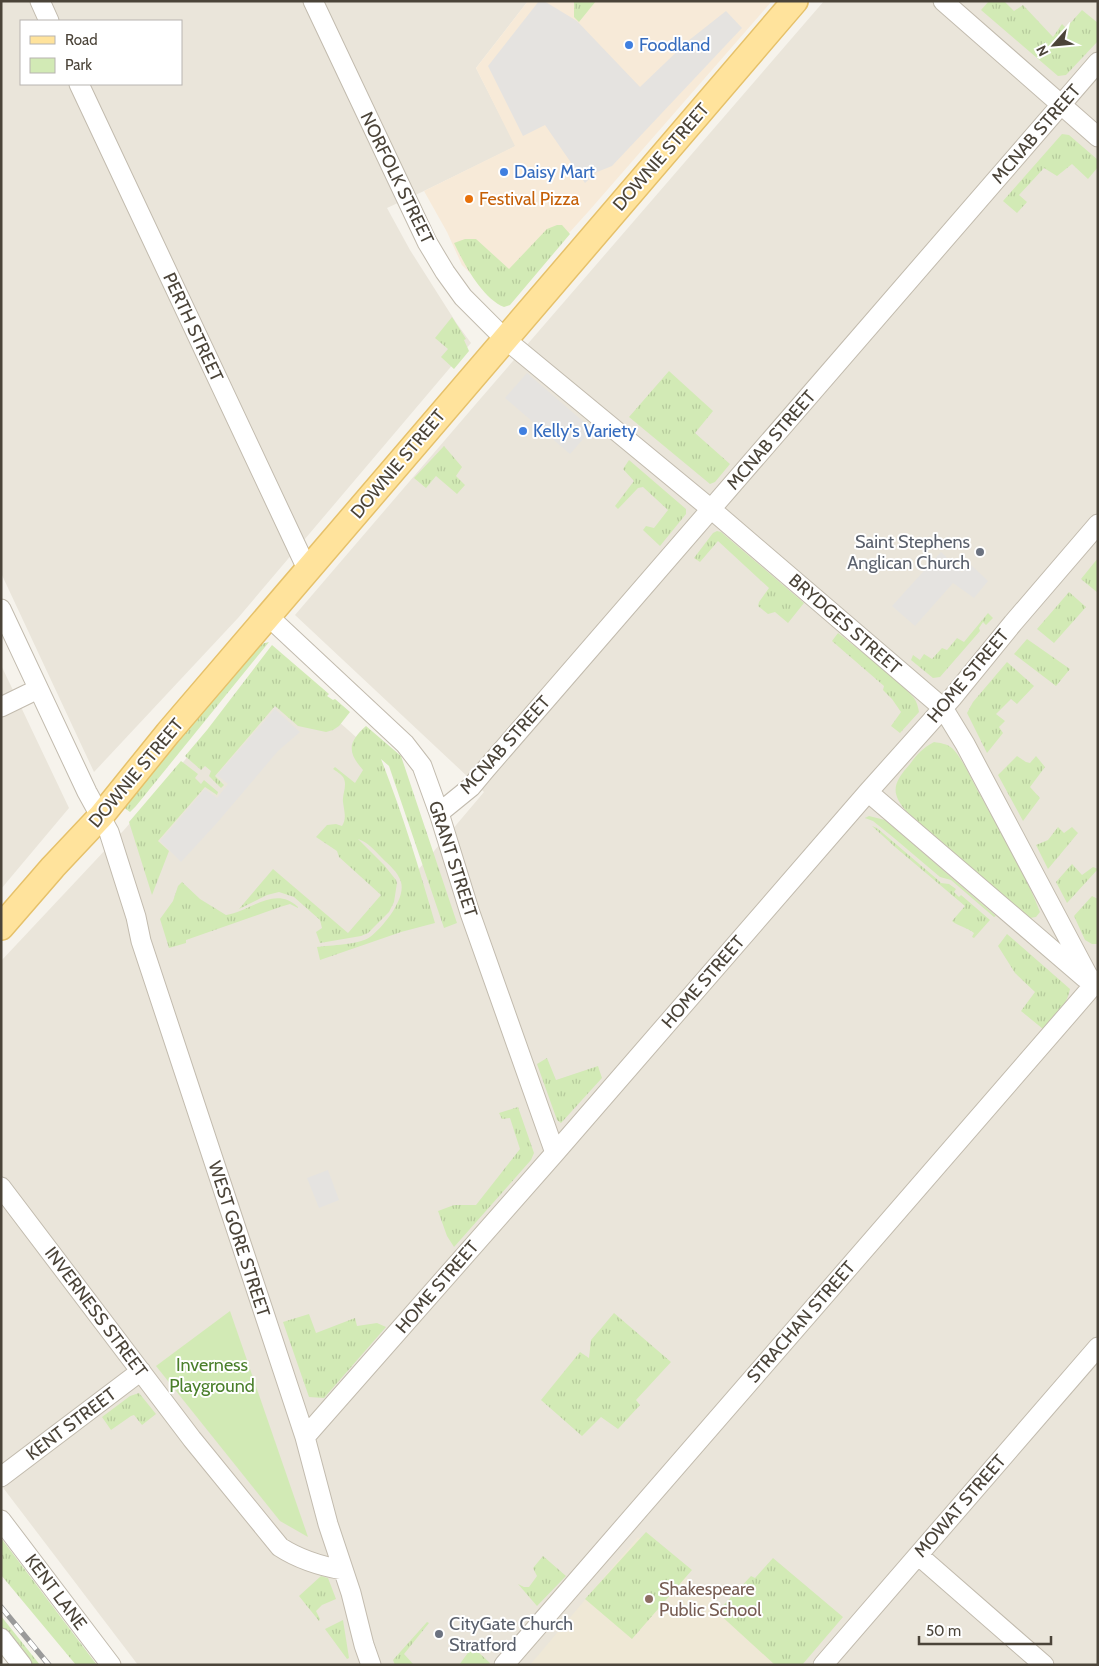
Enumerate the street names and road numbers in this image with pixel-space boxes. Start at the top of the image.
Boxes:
street label: MCNAB STREET [987,79,1085,188]
street label: DOWNIE STREET [608,98,714,215]
street label: NORFOLK STREET [355,108,439,248]
street label: PERTH STREET [158,269,228,385]
street label: MCNAB STREET [722,385,820,494]
street label: DOWNIE STREET [346,405,450,523]
street label: BRYDGES STREET [784,569,906,679]
street label: HOME STREET [922,624,1014,727]
street label: MCNAB STREET [455,691,555,799]
street label: DOWNIE STREET [84,714,188,832]
street label: GRANT STREET [424,798,482,920]
street label: HOME STREET [657,931,749,1033]
street label: WEST GORE STREET [203,1158,275,1320]
street label: HOME STREET [391,1236,483,1338]
street label: INVERNESS STREET [40,1243,152,1382]
street label: STRACHAN STREET [742,1256,860,1387]
street label: KENT STREET [22,1383,121,1465]
street label: MOWAT STREET [909,1450,1011,1562]
street label: KENT LANE [20,1550,92,1634]

